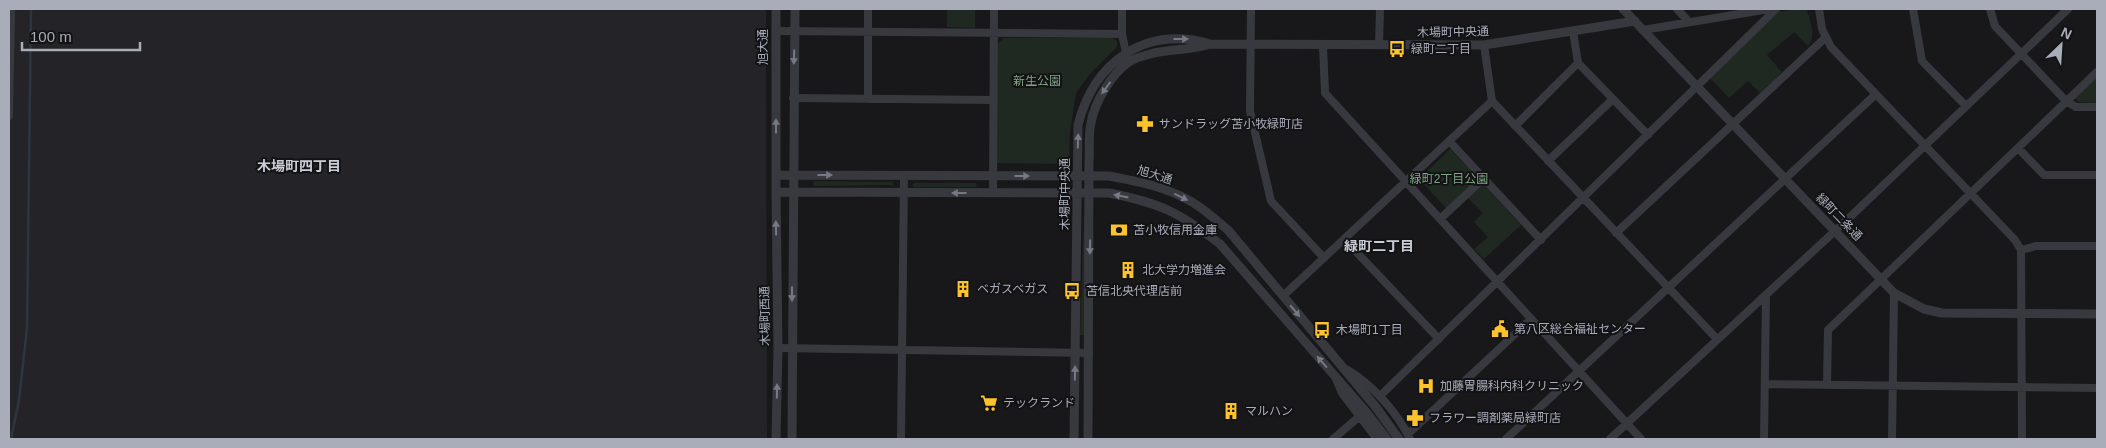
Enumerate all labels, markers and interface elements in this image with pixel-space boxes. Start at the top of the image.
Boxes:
scale bar [22,20,140,52]
north arrow [2036,20,2086,70]
street label: 木場町中央通 [1417,24,1489,40]
text: N [2059,24,2074,43]
text: 100 m [30,28,72,45]
street label: 旭大通 [756,29,770,65]
one-way arrow [1174,35,1190,43]
bus stop icon: 緑町二丁目 [1387,39,1407,59]
place label: 緑町二丁目 [1411,42,1471,56]
one-way arrow [790,50,798,66]
park label: 新生公園 [1013,74,1061,88]
one-way arrow [1101,81,1112,94]
pharmacy icon: サンドラッグ苫小牧緑町店 [1135,114,1155,134]
place label: サンドラッグ苫小牧緑町店 [1159,117,1303,131]
one-way arrow [772,118,780,134]
one-way arrow [1074,132,1082,148]
district label: 木場町四丁目 [257,158,341,174]
street label: 木場町中央通 [1058,158,1072,230]
street label: 旭大通 [1136,163,1174,187]
one-way arrow [817,171,833,179]
one-way arrow [1014,172,1030,180]
park label: 緑町2丁目公園 [1410,172,1488,186]
one-way arrow [951,189,967,197]
one-way arrow [1113,191,1129,199]
street label: 緑町二条通 [1813,191,1865,243]
one-way arrow [1174,193,1188,201]
one-way arrow [772,220,780,236]
bank icon: 苫小牧信用金庫 [1109,220,1129,240]
place label: 苫小牧信用金庫 [1133,223,1217,237]
district label: 緑町二丁目 [1344,238,1414,254]
one-way arrow [1086,239,1094,255]
building icon: 北大学力増進会 [1118,260,1138,280]
place label: 北大学力増進会 [1142,263,1226,277]
building icon: ベガスベガス [953,279,973,299]
bus stop icon: 苫信北央代理店前 [1062,281,1082,301]
place label: ベガスベガス [977,282,1048,296]
place label: 苫信北央代理店前 [1086,284,1182,298]
street label: 木場町西通 [757,286,773,346]
one-way arrow [788,287,796,303]
one-way arrow [1290,304,1301,317]
public building icon: 第八区総合福祉センター [1490,319,1510,339]
bus stop icon: 木場町1丁目 [1312,320,1332,340]
place label: 第八区総合福祉センター [1514,322,1646,336]
place label: 木場町1丁目 [1336,323,1403,337]
one-way arrow [1317,355,1328,368]
one-way arrow [1072,365,1080,381]
hospital icon: 加藤胃腸科内科クリニック [1416,376,1436,396]
place label: 加藤胃腸科内科クリニック [1440,379,1584,393]
one-way arrow [773,382,781,398]
supermarket icon: テックランド [979,393,999,413]
place label: テックランド [1003,396,1075,410]
building icon: マルハン [1221,401,1241,421]
place label: マルハン [1245,404,1293,418]
pharmacy icon: フラワー調剤薬局緑町店 [1405,408,1425,428]
place label: フラワー調剤薬局緑町店 [1429,411,1561,425]

